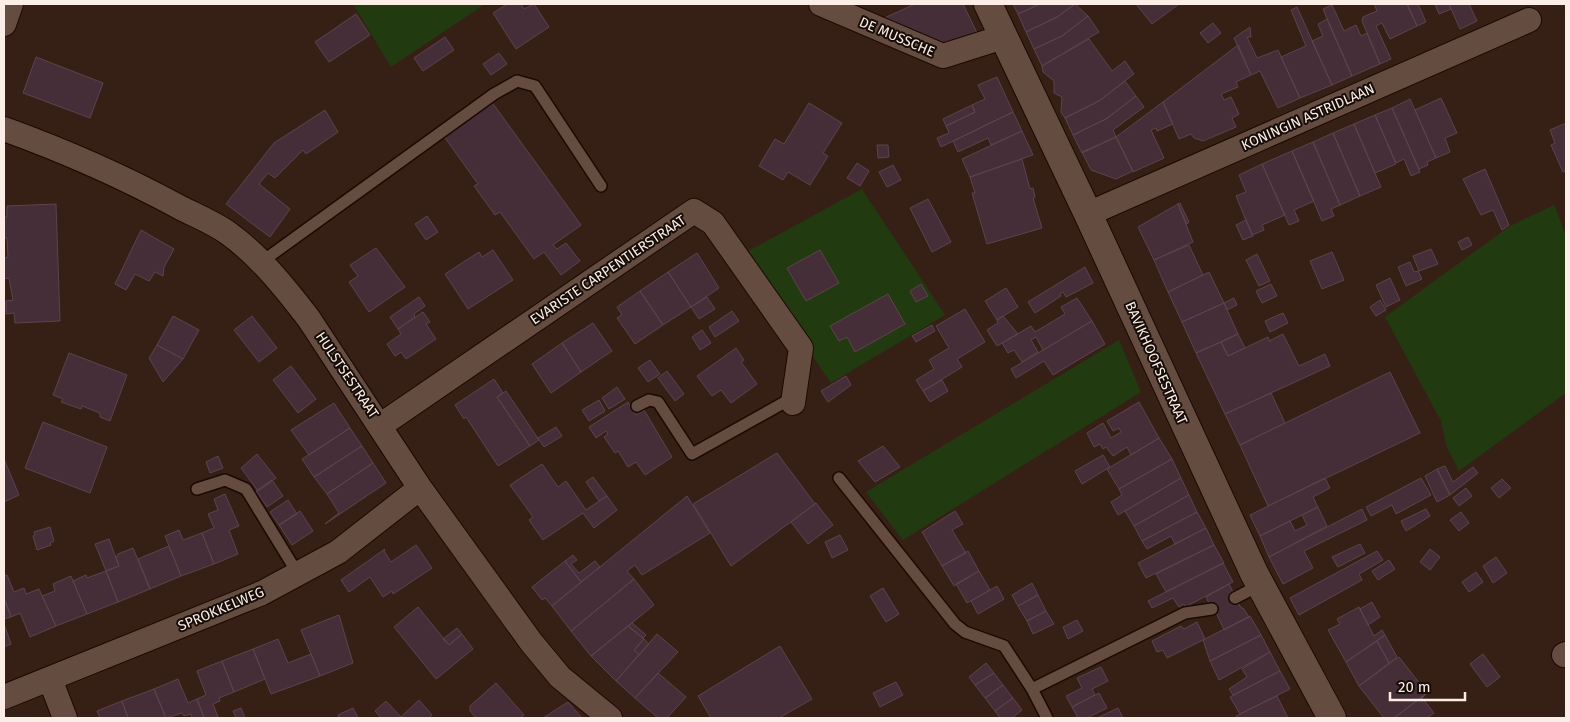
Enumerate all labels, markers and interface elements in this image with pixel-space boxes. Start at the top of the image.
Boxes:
street label: DE MUSSCHE [857,14,937,60]
street label: KONINGIN ASTRIDLAAN [1239,80,1377,154]
street label: EVARISTE CARPENTIERSTRAAT [527,211,690,328]
street label: BAVIKHOOFSESTRAAT [1121,299,1191,428]
street label: HULSTSESTRAAT [312,329,383,422]
street label: SPROKKELWEG [175,583,267,635]
scale bar [1390,670,1465,702]
text: 20 m [1398,678,1431,696]

